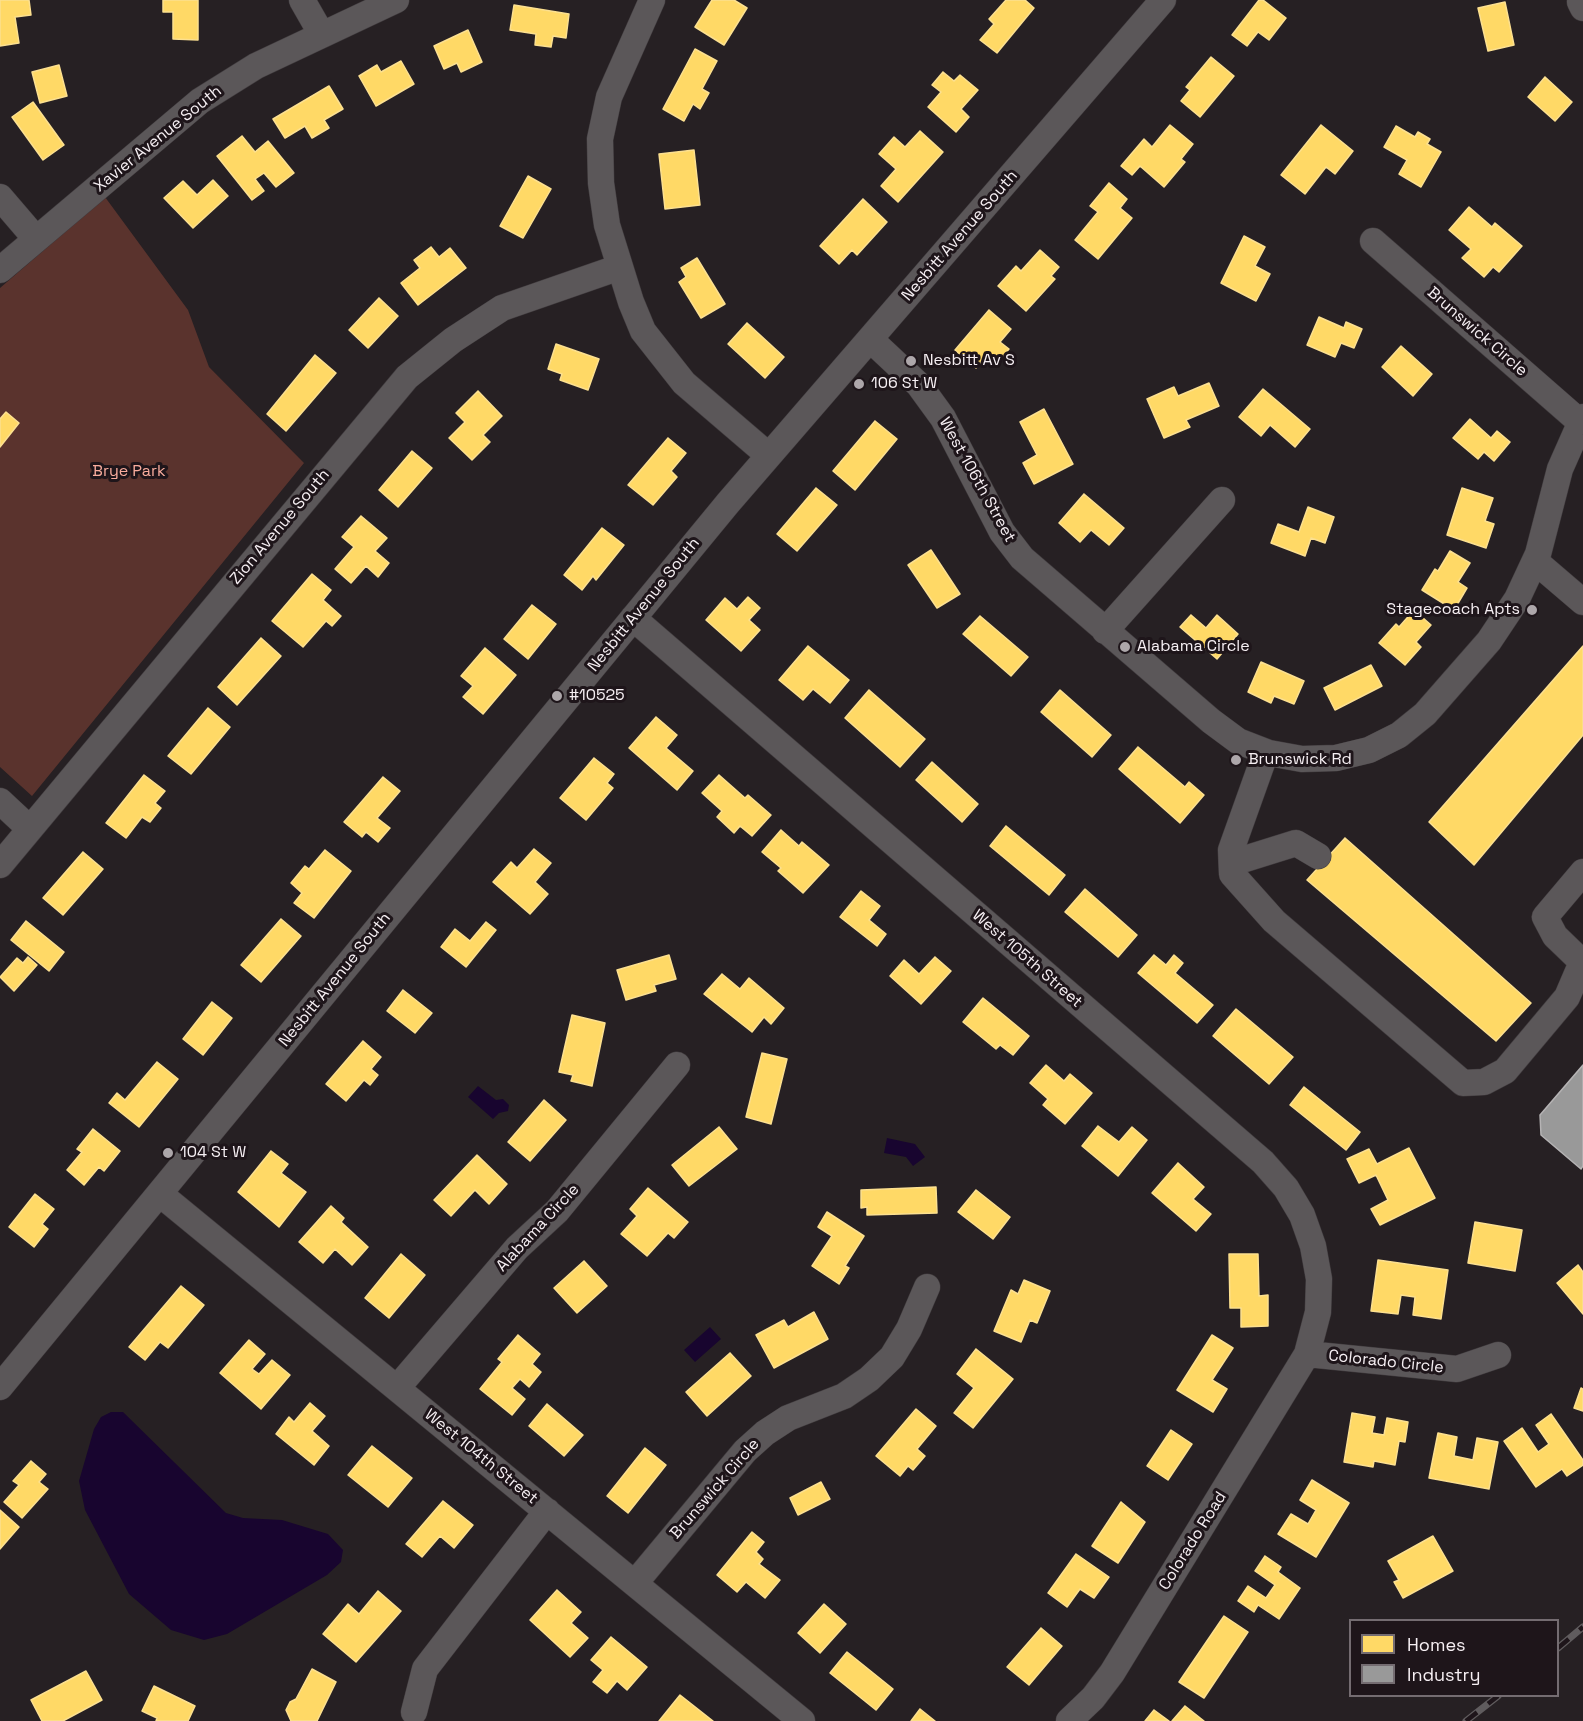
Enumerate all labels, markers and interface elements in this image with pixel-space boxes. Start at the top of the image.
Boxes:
street label: Xavier Avenue South [90,82,226,196]
street label: Nesbitt Avenue South [898,167,1022,305]
street label: Brunswick Circle [1423,283,1531,381]
place label: Nesbitt Av S [923,351,1015,371]
marker: Nesbitt Av S [904,354,918,368]
place label: 106 St W [871,374,937,394]
marker: 106 St W [852,377,866,391]
street label: West 106th Street [935,414,1019,546]
park label: Brye Park [92,462,166,482]
street label: Zion Avenue South [226,466,334,588]
street label: Nesbitt Avenue South [584,534,704,676]
place label: Stagecoach Apts [1386,600,1520,620]
marker: Stagecoach Apts [1525,603,1539,617]
place label: Alabama Circle [1137,637,1250,657]
marker: Alabama Circle [1118,640,1132,654]
place label: #10525 [569,686,625,706]
marker: #10525 [550,689,564,703]
place label: Brunswick Rd [1248,750,1352,770]
marker: Brunswick Rd [1229,753,1243,767]
street label: West 105th Street [968,906,1086,1012]
street label: Nesbitt Avenue South [275,909,395,1051]
place label: 104 St W [180,1143,246,1163]
marker: 104 St W [161,1146,175,1160]
street label: Alabama Circle [493,1180,583,1276]
street label: Colorado Circle [1327,1346,1445,1378]
street label: West 104th Street [421,1405,541,1509]
street label: Brunswick Circle [666,1435,764,1543]
street label: Colorado Road [1155,1488,1231,1594]
legend [1349,1619,1559,1697]
text: Homes [1407,1633,1466,1656]
text: Industry [1407,1663,1480,1686]

